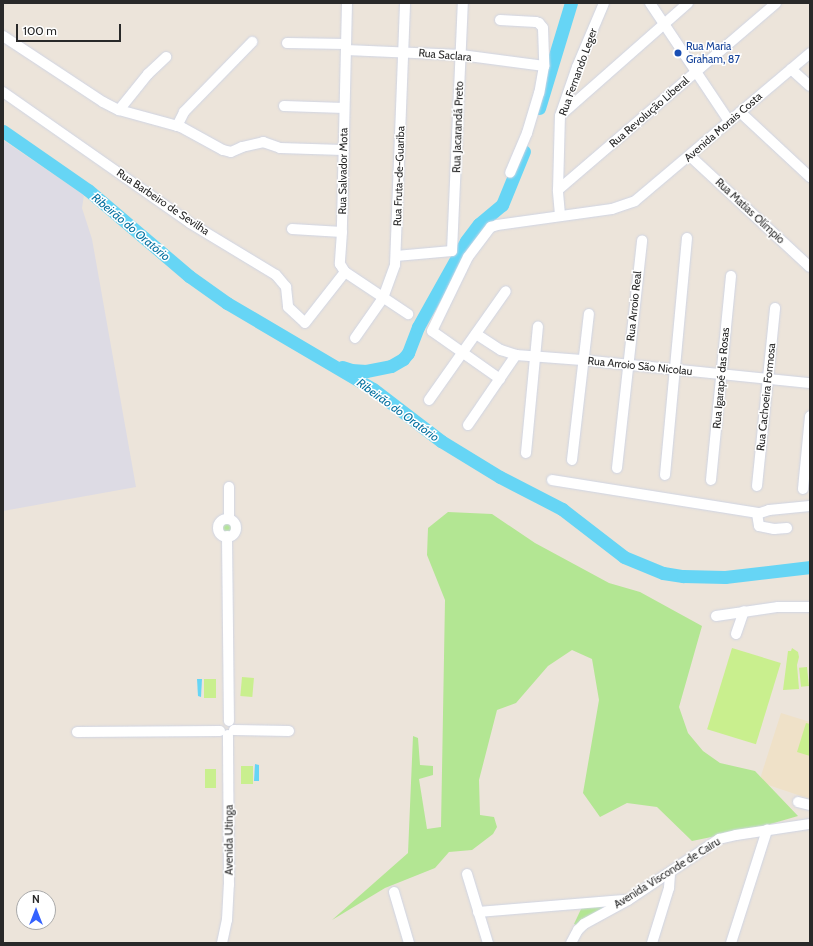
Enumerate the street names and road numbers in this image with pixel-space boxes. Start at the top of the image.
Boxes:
street label: Rua Fernando Leger [556,26,600,118]
street label: Rua Saclara [418,46,472,64]
street label: Rua Revolução Liberal [606,74,692,150]
street label: Rua Jacarandá Preto [450,81,466,173]
street label: Avenida Morais Costa [681,90,765,164]
street label: Rua Fruta-de-Guariba [391,126,407,226]
street label: Rua Salvador Mota [336,128,350,214]
street label: Rua Barbeiro de Sevilha [114,166,212,238]
street label: Rua Matias Olímpio [713,176,787,246]
street label: Rua Arroio Real [624,270,644,342]
street label: Rua Igarapé das Rosas [710,327,732,429]
street label: Rua Cachoeira Formosa [754,342,778,452]
street label: Rua Arroio São Nicolau [587,354,693,378]
street label: Avenida Utinga [222,805,236,875]
street label: Avenida Visconde de Cairu [611,835,723,911]

